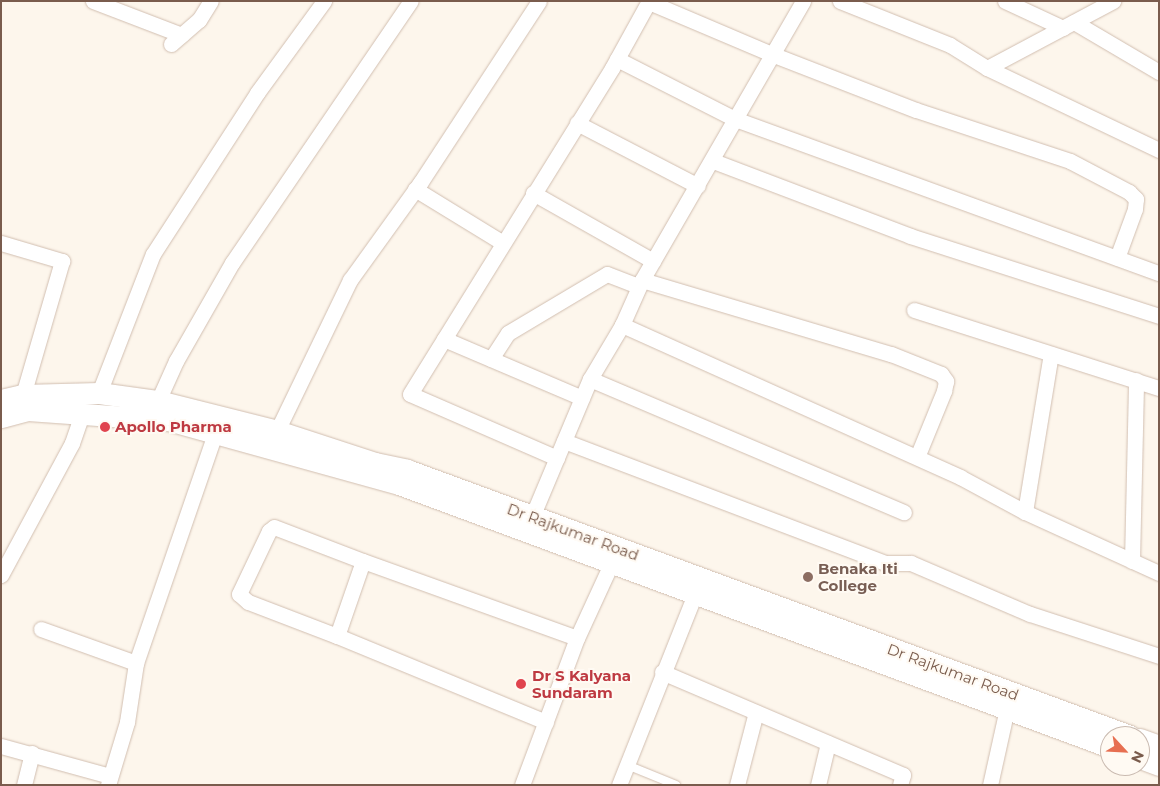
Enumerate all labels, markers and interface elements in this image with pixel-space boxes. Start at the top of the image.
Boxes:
place label: Apollo Pharma [115,418,232,436]
marker: Apollo Pharma [99,421,111,433]
street label: Dr Rajkumar Road [505,500,641,564]
place label: Benaka Iti College [818,559,898,594]
marker: Benaka Iti College [802,571,814,583]
street label: Dr Rajkumar Road [885,640,1021,704]
place label: Dr S Kalyana Sundaram [532,666,631,701]
marker: Dr S Kalyana Sundaram [514,677,528,691]
north arrow [1100,726,1150,776]
text: N [1127,748,1148,766]

